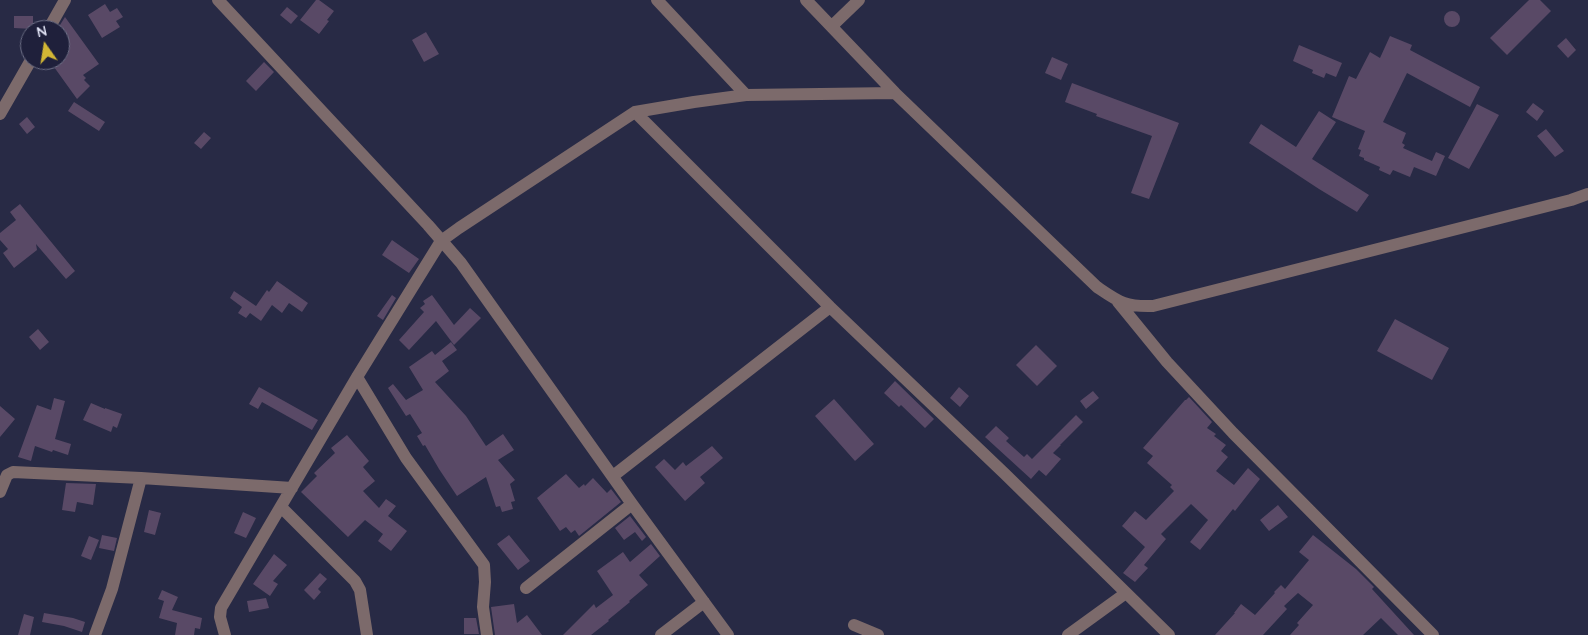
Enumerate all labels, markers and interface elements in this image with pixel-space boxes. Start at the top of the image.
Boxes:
north arrow [20,20,70,70]
text: N [35,21,49,41]

